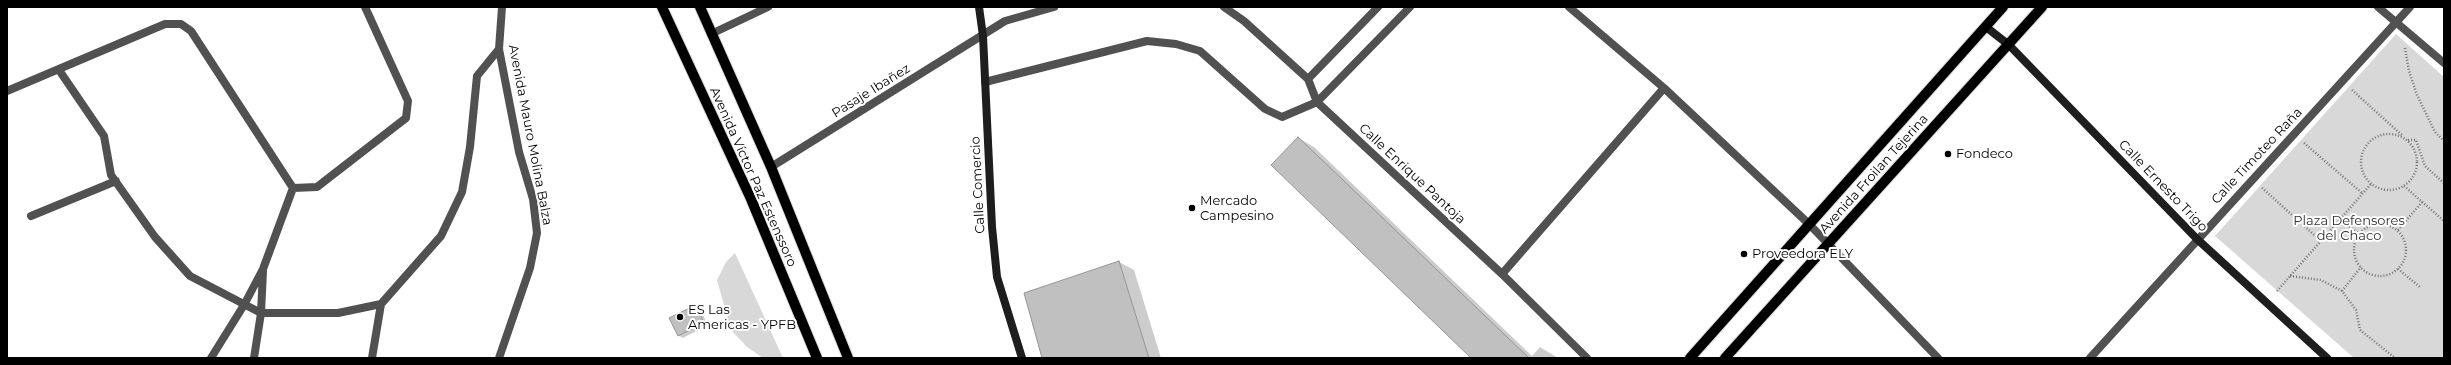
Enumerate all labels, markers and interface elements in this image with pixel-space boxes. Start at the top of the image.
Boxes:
street label: Avenida Mauro Molina Balza [505,43,555,227]
street label: Pasaje Ibañez [829,61,913,121]
street label: Avenida Víctor Paz Estenssoro [706,85,800,269]
street label: Calle Timoteo Raña [2208,105,2306,207]
street label: Avenida Froilan Tejerina [1816,111,1932,237]
street label: Calle Enrique Pantoja [1356,121,1468,227]
street label: Calle Comercio [968,136,988,234]
street label: Calle Ernesto Trigo [2115,137,2211,235]
place label: Fondeco [1956,146,2013,162]
marker: Fondeco [1943,149,1953,159]
place label: Mercado Campesino [1200,193,1274,224]
marker: Mercado Campesino [1187,203,1197,213]
park label: Plaza Defensores del Chaco [2293,213,2405,244]
place label: Proveedora ELY [1752,246,1853,262]
marker: Proveedora ELY [1739,249,1749,259]
place label: ES Las Americas - YPFB [688,302,796,333]
marker: ES Las Americas - YPFB [675,312,685,322]

